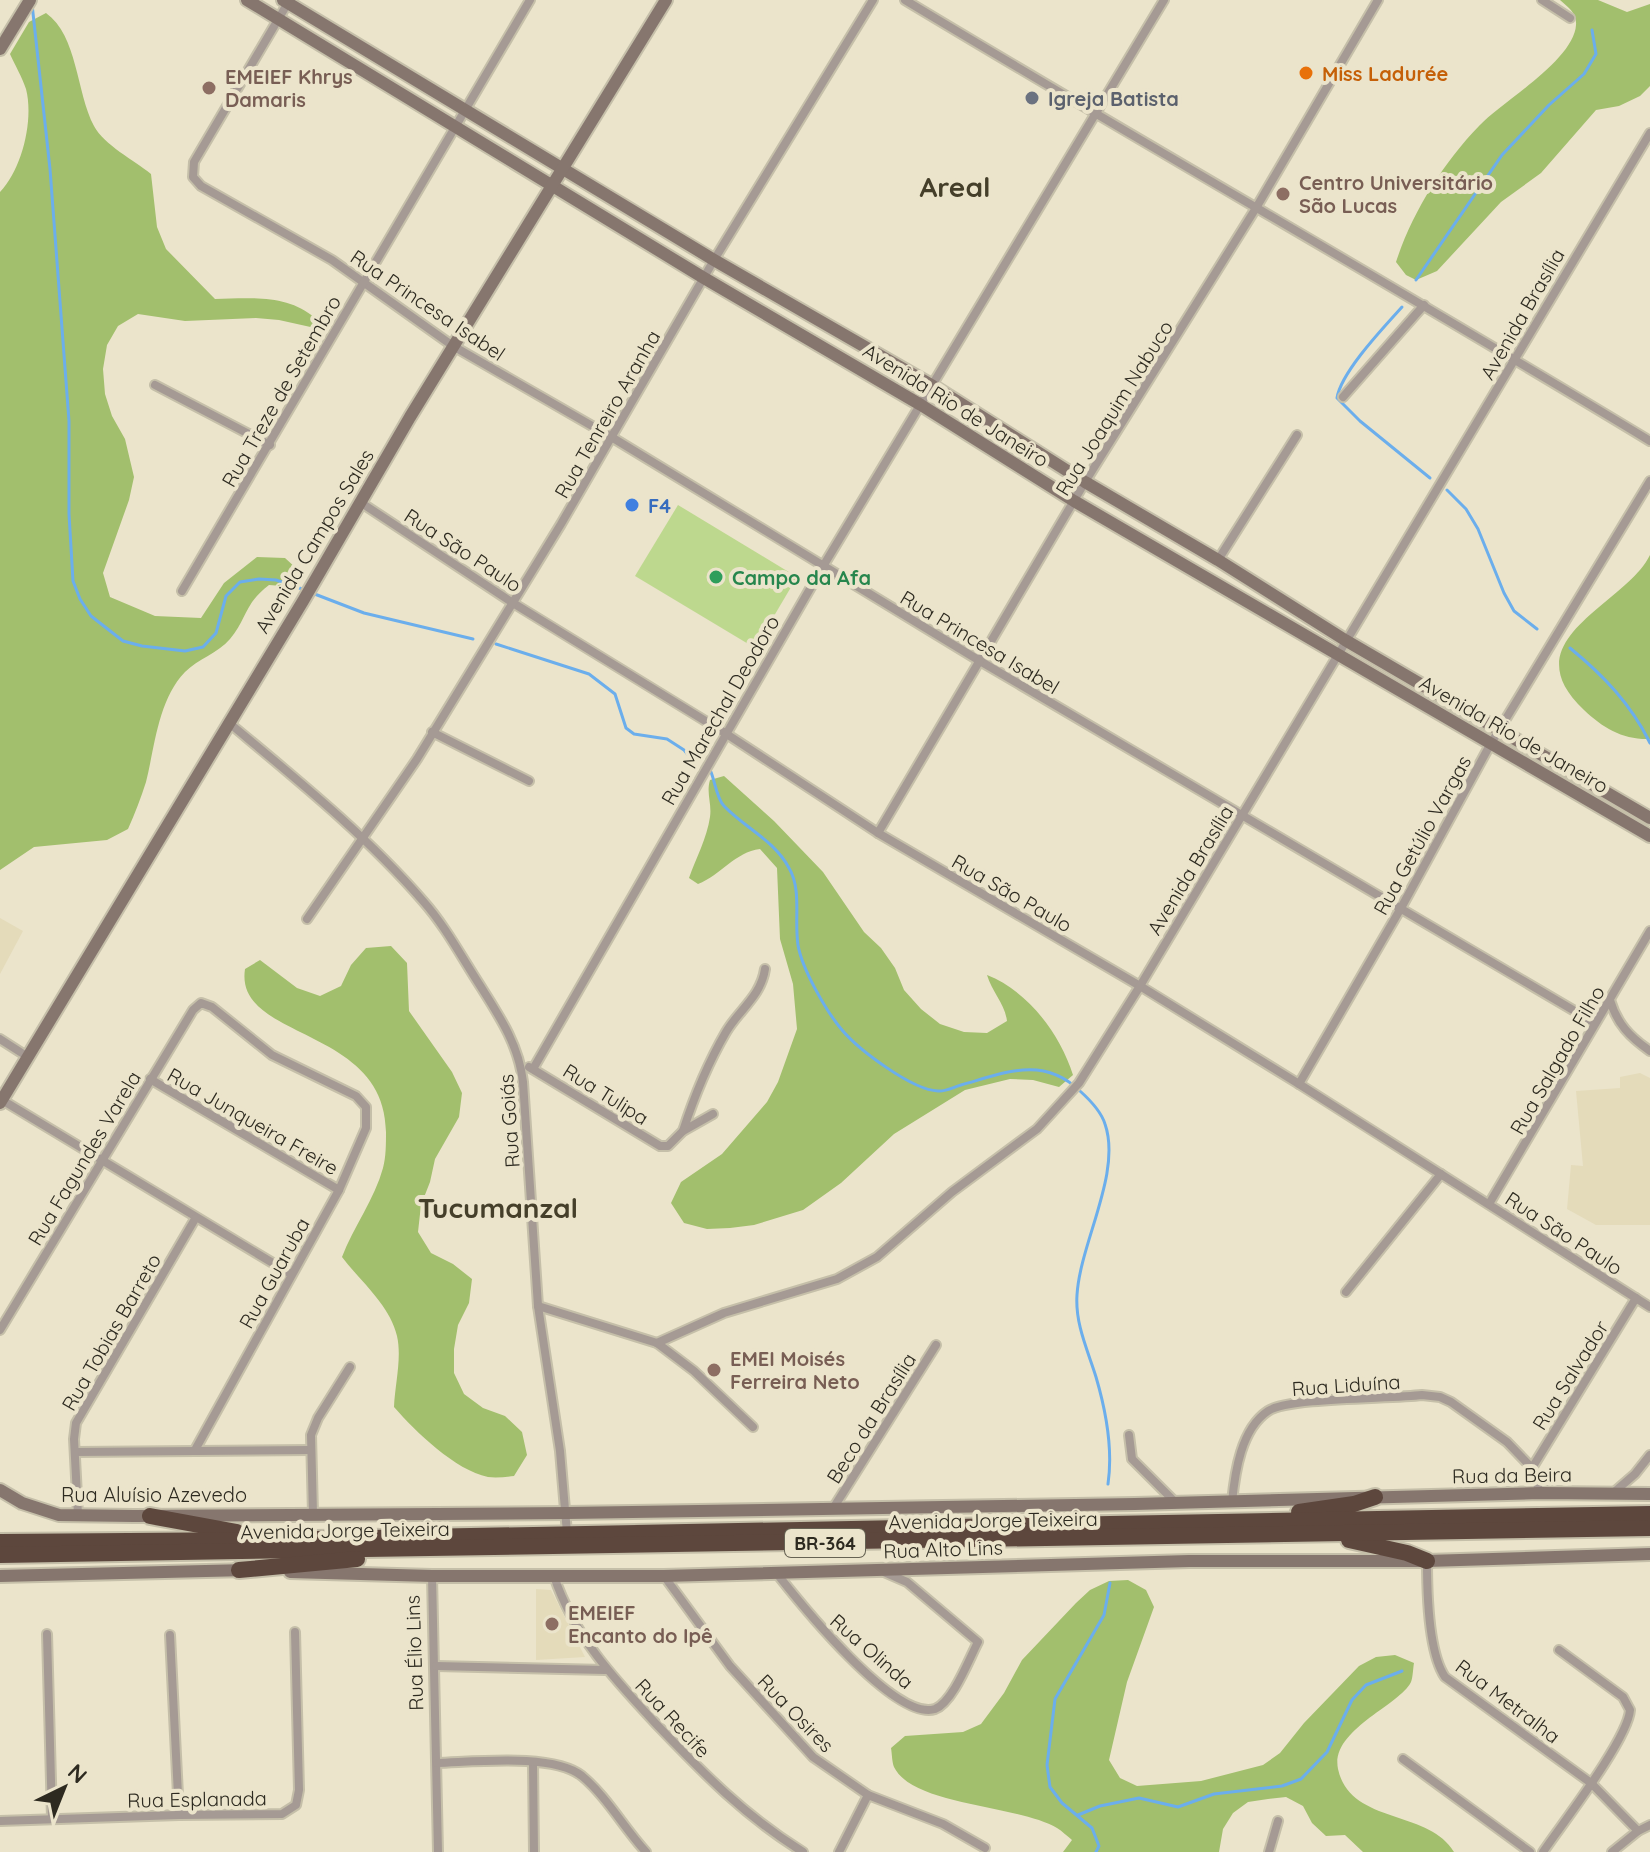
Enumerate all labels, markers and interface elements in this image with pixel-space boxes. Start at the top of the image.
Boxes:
place label: Miss Ladurée [1322,61,1448,86]
place label: EMEIEF Khrys Damaris [225,64,353,112]
marker: Miss Ladurée [1297,64,1315,82]
marker: EMEIEF Khrys Damaris [200,79,218,97]
place label: Igreja Batista [1048,86,1179,111]
marker: Igreja Batista [1023,89,1041,107]
district label: Areal [919,169,991,204]
place label: Centro Universitário São Lucas [1299,170,1493,218]
marker: Centro Universitário São Lucas [1274,185,1292,203]
street label: Rua Princesa Isabel [346,244,510,366]
street label: Avenida Brasília [1474,244,1570,384]
street label: Rua Treze de Setembro [216,291,346,491]
street label: Rua Joaquim Nabuco [1050,316,1178,500]
street label: Rua Tenreiro Aranha [549,326,665,502]
street label: Avenida Rio de Janeiro [859,338,1053,472]
street label: Avenida Campos Sales [249,444,379,638]
place label: F4 [648,493,671,518]
marker: F4 [623,496,641,514]
street label: Rua São Paulo [400,503,526,597]
place label: Campo da Afa [732,565,871,590]
marker: Campo da Afa [707,568,725,586]
street label: Rua Princesa Isabel [896,585,1064,699]
street label: Rua Marechal Deodoro [655,611,785,809]
street label: Avenida Rio de Janeiro [1415,670,1613,798]
street label: Rua Getúlio Vargas [1368,751,1476,919]
street label: Avenida Brasília [1141,801,1239,939]
street label: Rua São Paulo [947,849,1077,937]
street label: Rua Salgado Filho [1504,981,1610,1139]
street label: Rua Tulipa [559,1058,653,1130]
street label: Rua Junqueira Freire [163,1062,343,1180]
street label: Rua Fagundes Varela [22,1066,146,1250]
street label: Rua Goiás [493,1073,525,1169]
street label: Rua São Paulo [1501,1186,1627,1280]
district label: Tucumanzal [418,1190,578,1225]
street label: Rua Guaruba [233,1213,315,1333]
street label: Rua Tobias Barreto [56,1249,166,1415]
street label: Rua Salvador [1526,1315,1614,1434]
place label: EMEI Moisés Ferreira Neto [730,1346,860,1394]
street label: Beco da Brasília [821,1348,921,1488]
marker: EMEI Moisés Ferreira Neto [705,1361,723,1379]
street label: Rua Liduína [1291,1369,1401,1401]
street label: Rua da Beira [1452,1461,1572,1489]
street label: Rua Aluísio Azevedo [61,1482,247,1507]
street label: Avenida Jorge Teixeira [888,1506,1098,1534]
street label: Avenida Jorge Teixeira [240,1516,450,1544]
road number: BR-364 [785,1529,865,1557]
street label: Rua Alto Lins [883,1534,1003,1564]
street label: Rua Élio Lins [399,1595,429,1711]
place label: EMEIEF Encanto do Ipê [568,1600,713,1648]
street label: Rua Olinda [825,1608,919,1694]
marker: EMEIEF Encanto do Ipê [543,1615,561,1633]
street label: Rua Metralha [1451,1654,1565,1748]
street label: Rua Osires [753,1669,839,1757]
street label: Rua Recife [630,1673,716,1763]
north arrow [24,1748,104,1828]
text: N [62,1758,93,1789]
street label: Rua Esplanada [127,1785,267,1813]

